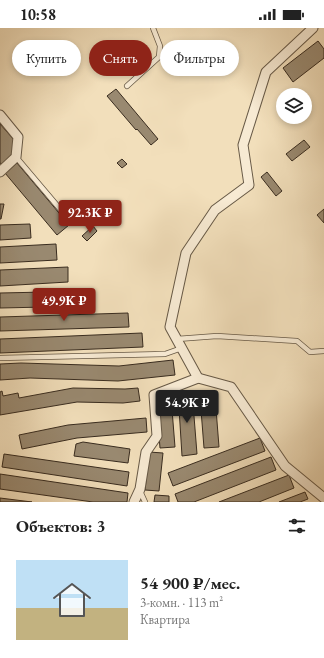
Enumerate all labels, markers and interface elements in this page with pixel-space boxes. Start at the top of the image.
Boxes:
text: 10:58 [20,5,56,24]
chip: Купить [12,40,81,76]
chip: Снять [89,40,152,76]
chip: Фильтры [160,40,239,76]
map controls [276,88,312,124]
button: layers [276,88,312,124]
pin: 92.3K ₽ [53,200,127,234]
text: 92.3K ₽ [68,204,112,221]
pin: 49.9K ₽ [27,288,101,322]
text: 49.9K ₽ [42,292,86,309]
pin: 54.9K ₽ [150,390,224,424]
text: 54.9K ₽ [165,394,209,411]
text: Объектов: 3 [16,515,106,537]
icon: filters [286,515,308,537]
text: 54 900 ₽/мес. [140,572,240,594]
icon: home [48,576,96,624]
text: 3-комн. · 113 m² [140,594,223,611]
text: Квартира [140,611,190,628]

